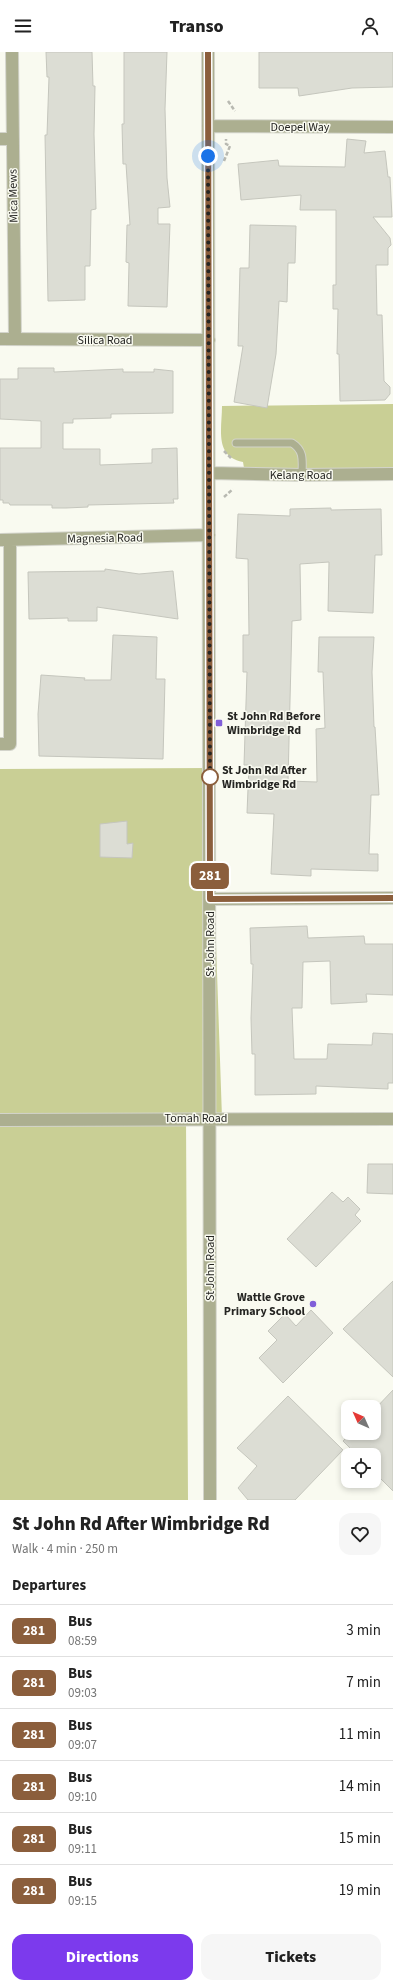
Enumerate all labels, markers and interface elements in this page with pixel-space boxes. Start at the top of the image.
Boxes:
text: Transo [169,14,224,39]
icon: menu [12,15,34,37]
icon: person [359,15,381,37]
street label: Doepel Way [271,119,330,136]
your location [198,146,218,166]
street label: Mica Mews [5,169,22,223]
street label: Silica Road [78,332,132,349]
street label: Kelang Road [270,467,332,484]
street label: Magnesia Road [67,529,143,548]
place label: St John Rd Before Wimbridge Rd [227,708,321,739]
marker: St John Rd Before Wimbridge Rd [214,718,224,728]
place label: St John Rd After Wimbridge Rd [222,762,307,793]
marker: St John Rd After Wimbridge Rd [201,768,219,786]
line badge: 281 [187,863,233,889]
text: 281 [199,866,221,886]
street label: St John Road [202,911,219,977]
street label: Tomah Road [165,1110,227,1127]
street label: St John Road [202,1235,219,1301]
place label: Wattle Grove Primary School [224,1289,306,1320]
marker: Wattle Grove Primary School [308,1299,318,1309]
north arrow [341,1400,381,1440]
map controls [341,1400,381,1488]
button: locate [341,1448,381,1488]
text: St John Rd After Wimbridge Rd [12,1511,270,1538]
button: heart [339,1513,381,1555]
text: Walk · 4 min · 250 m [12,1540,118,1558]
text: Departures [12,1575,86,1596]
text: Bus [68,1611,92,1632]
text: 3 min [346,1620,381,1641]
text: 281 [23,1621,45,1641]
text: 08:59 [68,1632,97,1650]
text: Bus [68,1663,92,1684]
text: 7 min [346,1672,381,1693]
text: 281 [23,1673,45,1693]
text: 09:03 [68,1684,97,1702]
text: Bus [68,1715,92,1736]
text: 11 min [339,1724,381,1745]
text: 281 [23,1725,45,1745]
text: 09:07 [68,1736,97,1754]
text: Bus [68,1767,92,1788]
text: 14 min [339,1776,381,1797]
text: 281 [23,1777,45,1797]
text: 09:10 [68,1788,97,1806]
text: Bus [68,1819,92,1840]
text: 15 min [339,1828,381,1849]
text: 281 [23,1829,45,1849]
text: 09:11 [68,1840,97,1858]
text: Bus [68,1871,92,1892]
text: 19 min [339,1880,381,1901]
text: 281 [23,1881,45,1901]
text: 09:15 [68,1892,97,1910]
button: Directions [12,1934,193,1980]
button: Tickets [201,1934,381,1980]

